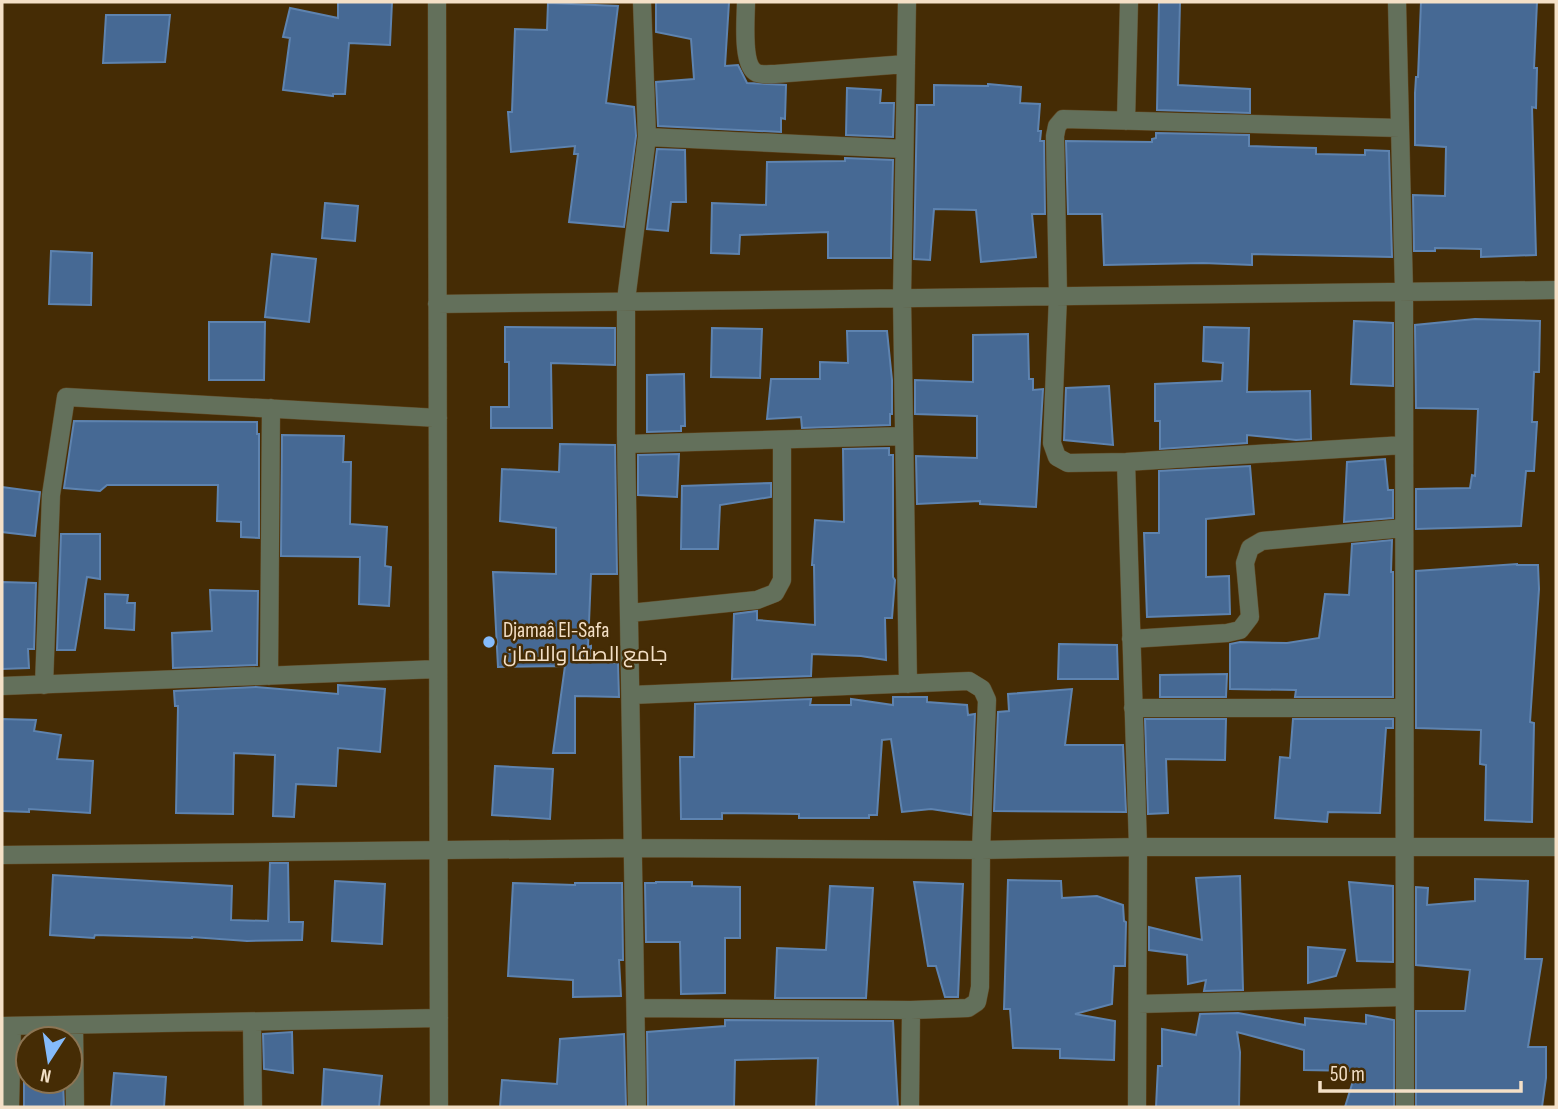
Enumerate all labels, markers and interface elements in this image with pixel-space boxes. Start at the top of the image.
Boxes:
place label: Djamaâ El-Safa جامع الصفا والامان [503,618,668,668]
marker: Djamaâ El-Safa جامع الصفا والامان [481,634,497,650]
north arrow [14,1025,84,1095]
scale bar [1320,1050,1521,1094]
text: 50 m [1330,1062,1365,1087]
text: N [38,1063,53,1087]

